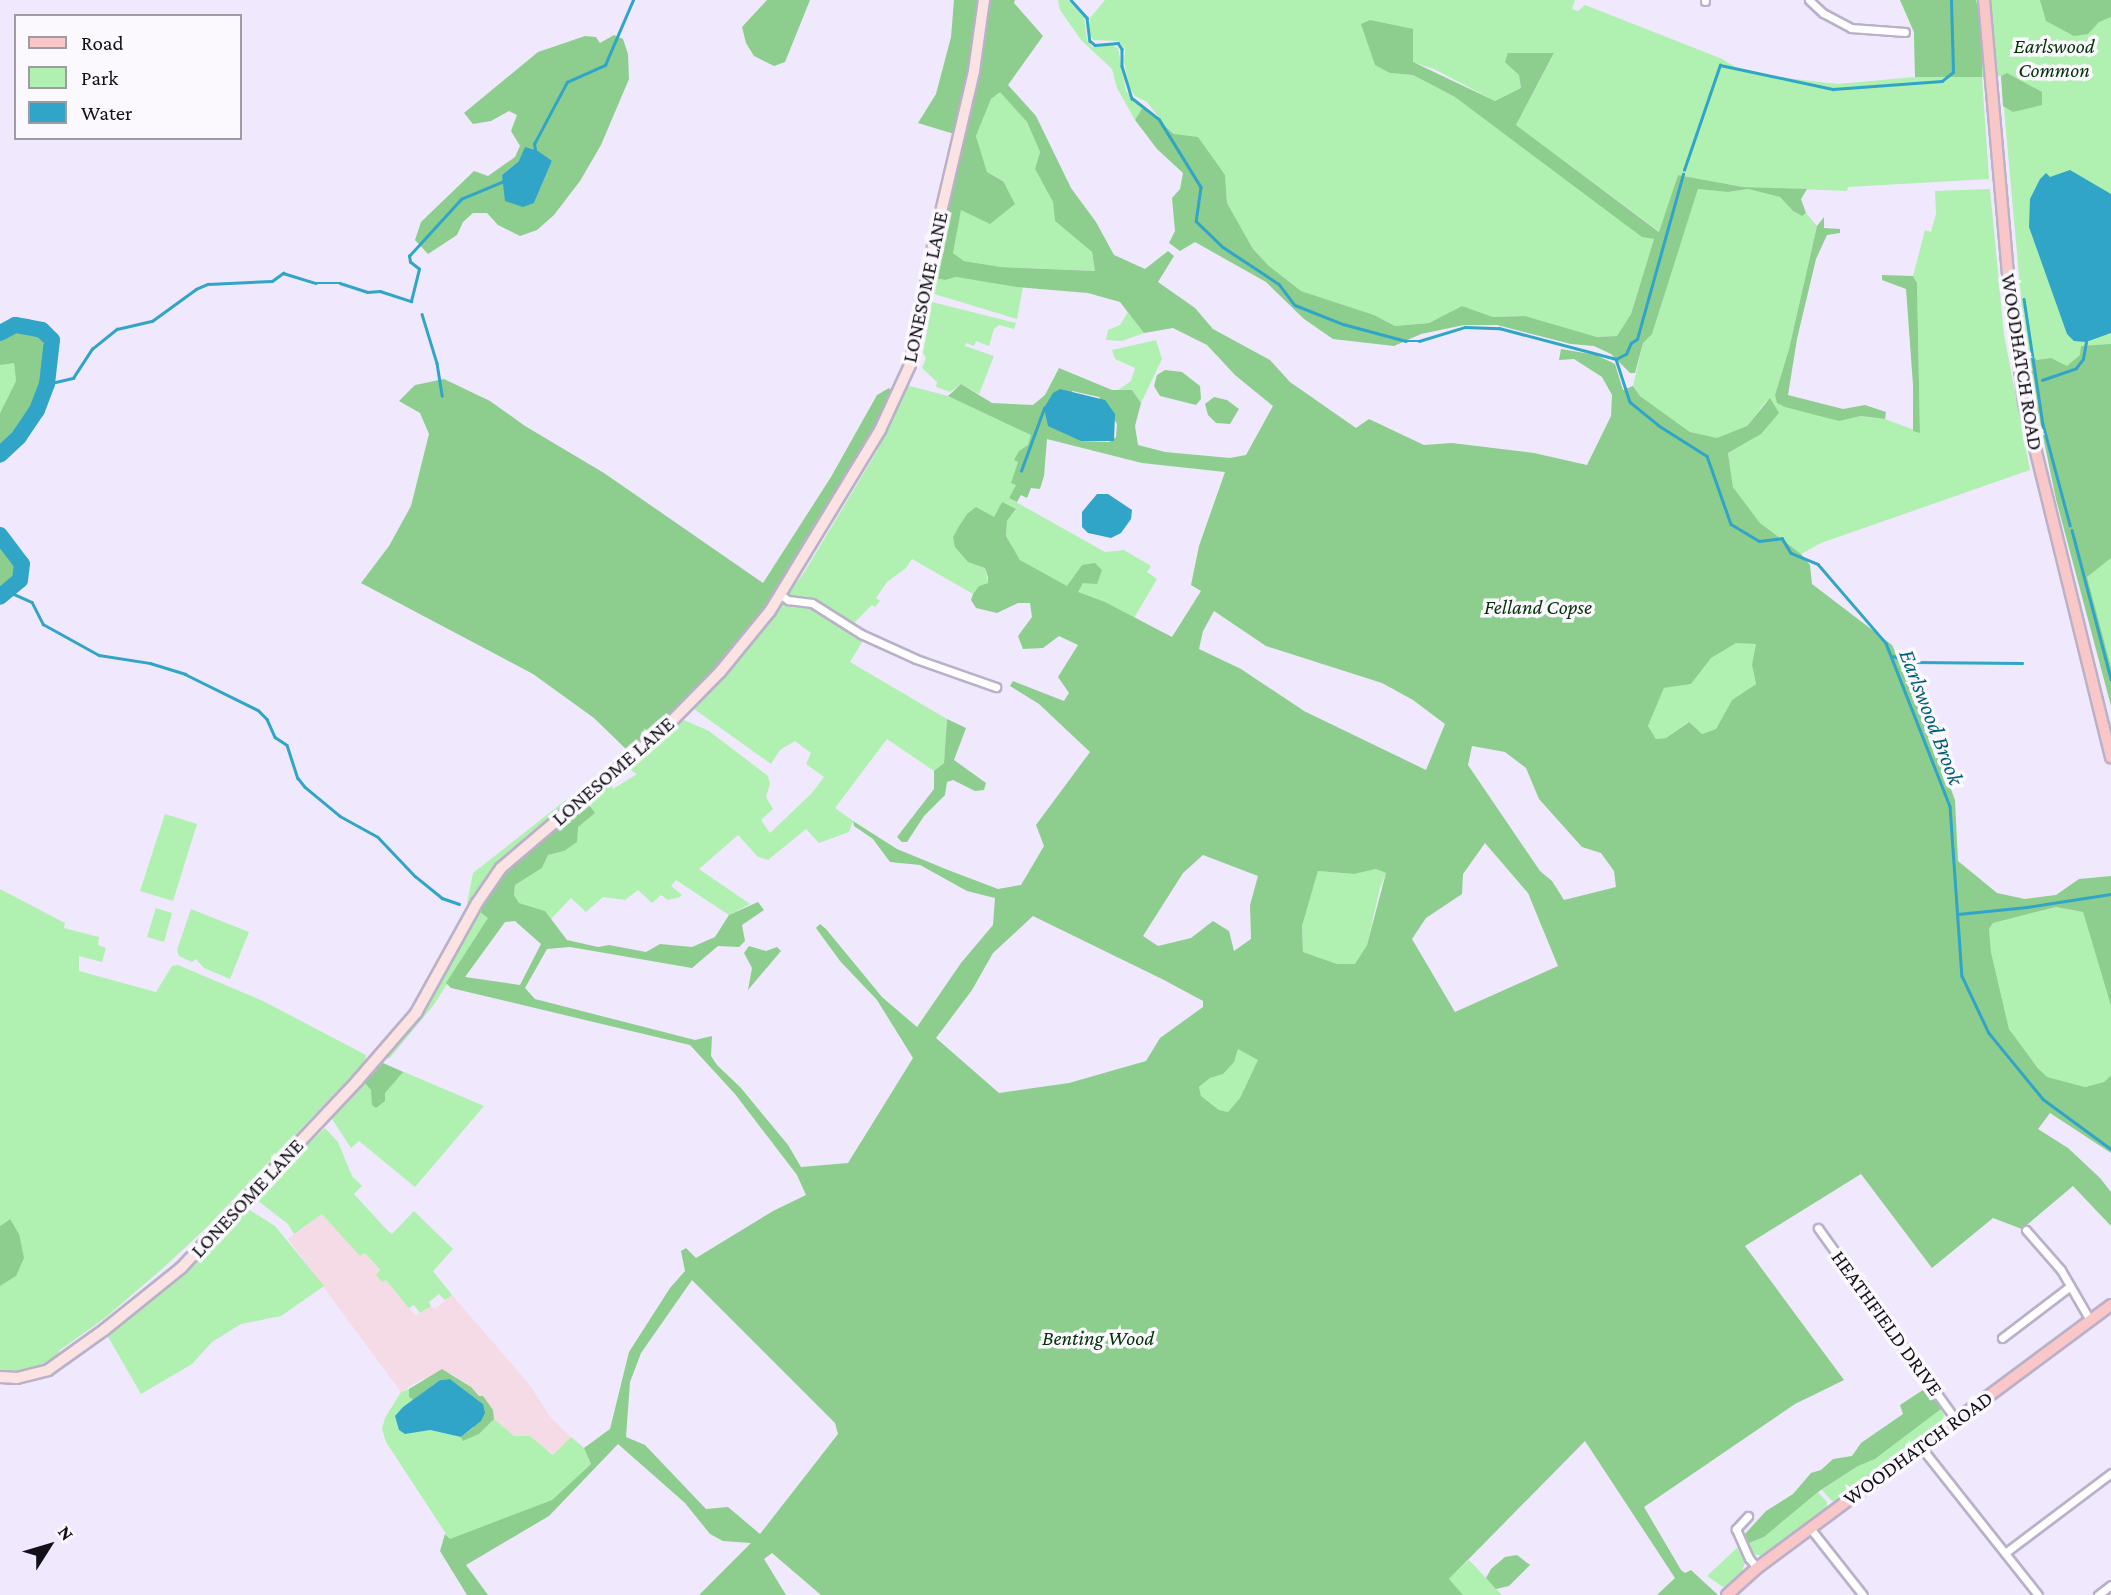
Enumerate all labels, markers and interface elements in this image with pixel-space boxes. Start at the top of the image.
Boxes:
legend [14,14,242,140]
text: Road [81,31,124,55]
park label: Earlswood Common [2013,33,2095,83]
text: Park [81,66,118,90]
text: Water [81,101,133,125]
street label: LONESOME LANE [897,209,953,365]
street label: WOODHATCH ROAD [1996,272,2048,452]
park label: Felland Copse [1484,594,1592,620]
water label: Earlswood Brook [1893,645,1971,789]
street label: LONESOME LANE [547,711,679,831]
street label: LONESOME LANE [185,1133,309,1263]
street label: HEATHFIELD DRIVE [1826,1245,1948,1401]
park label: Benting Wood [1042,1325,1154,1351]
street label: WOODHATCH ROAD [1838,1385,1998,1511]
north arrow [14,1511,84,1581]
text: N [54,1522,78,1545]

